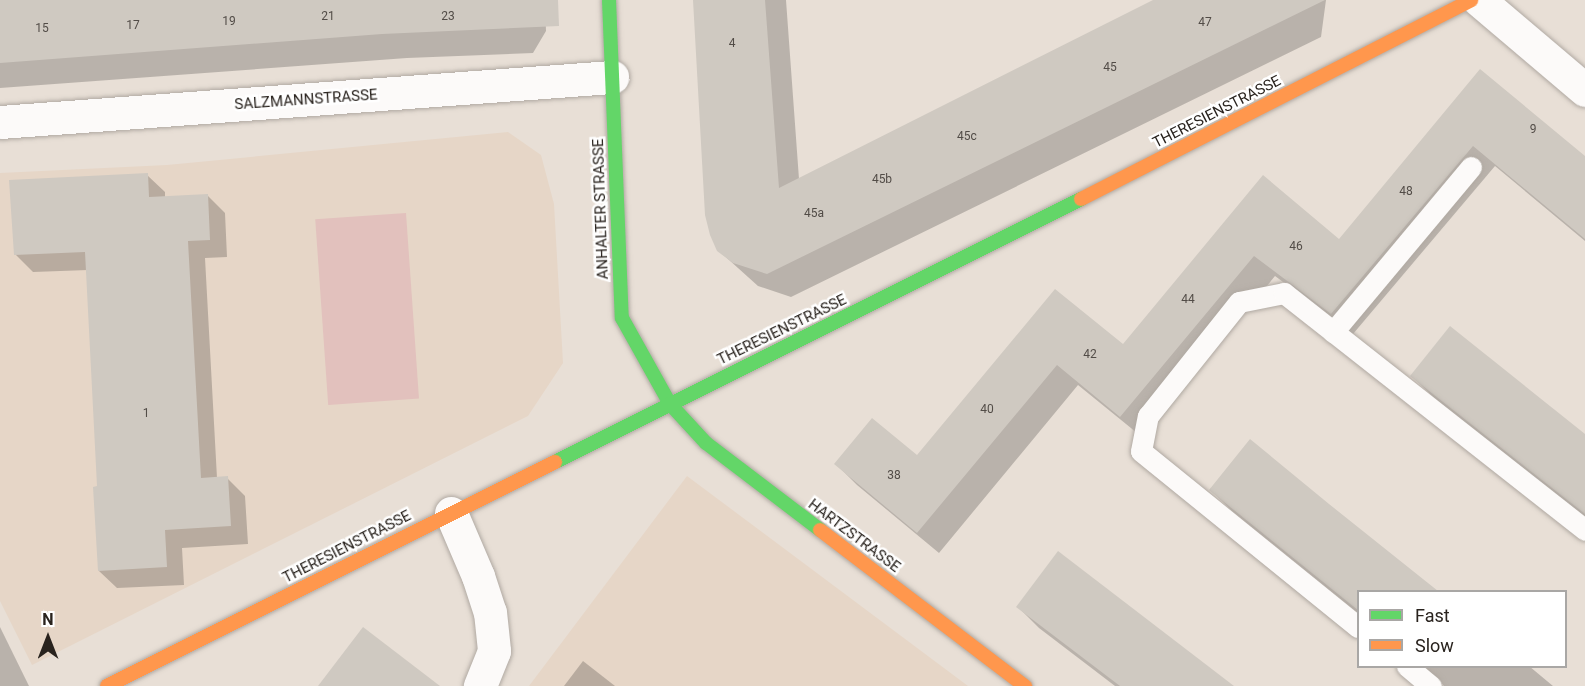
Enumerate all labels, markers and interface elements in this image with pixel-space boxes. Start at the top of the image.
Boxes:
house number: 21 [321,10,335,24]
house number: 23 [441,10,455,24]
house number: 19 [222,15,236,29]
house number: 47 [1198,16,1212,30]
house number: 17 [126,19,140,33]
house number: 15 [35,22,49,36]
house number: 4 [729,37,735,51]
house number: 45 [1103,61,1117,75]
street label: THERESIENSTRASSE [1150,72,1284,152]
street label: SALZMANNSTRASSE [234,86,378,114]
house number: 9 [1530,123,1536,137]
house number: 45c [957,130,977,144]
street label: ANHALTER STRASSE [590,138,612,280]
house number: 45b [872,173,892,187]
house number: 48 [1399,185,1413,199]
house number: 45a [804,207,824,221]
house number: 46 [1289,240,1303,254]
street label: THERESIENSTRASSE [715,291,849,369]
house number: 44 [1181,293,1195,307]
house number: 42 [1083,348,1097,362]
house number: 40 [980,403,994,417]
house number: 1 [143,407,149,421]
house number: 38 [887,469,901,483]
street label: HARTZSTRASSE [804,496,904,576]
street label: THERESIENSTRASSE [280,507,414,587]
legend [1357,590,1567,668]
text: Fast [1415,605,1450,626]
north arrow [18,608,78,668]
text: N [42,610,54,629]
text: Slow [1415,635,1454,656]

